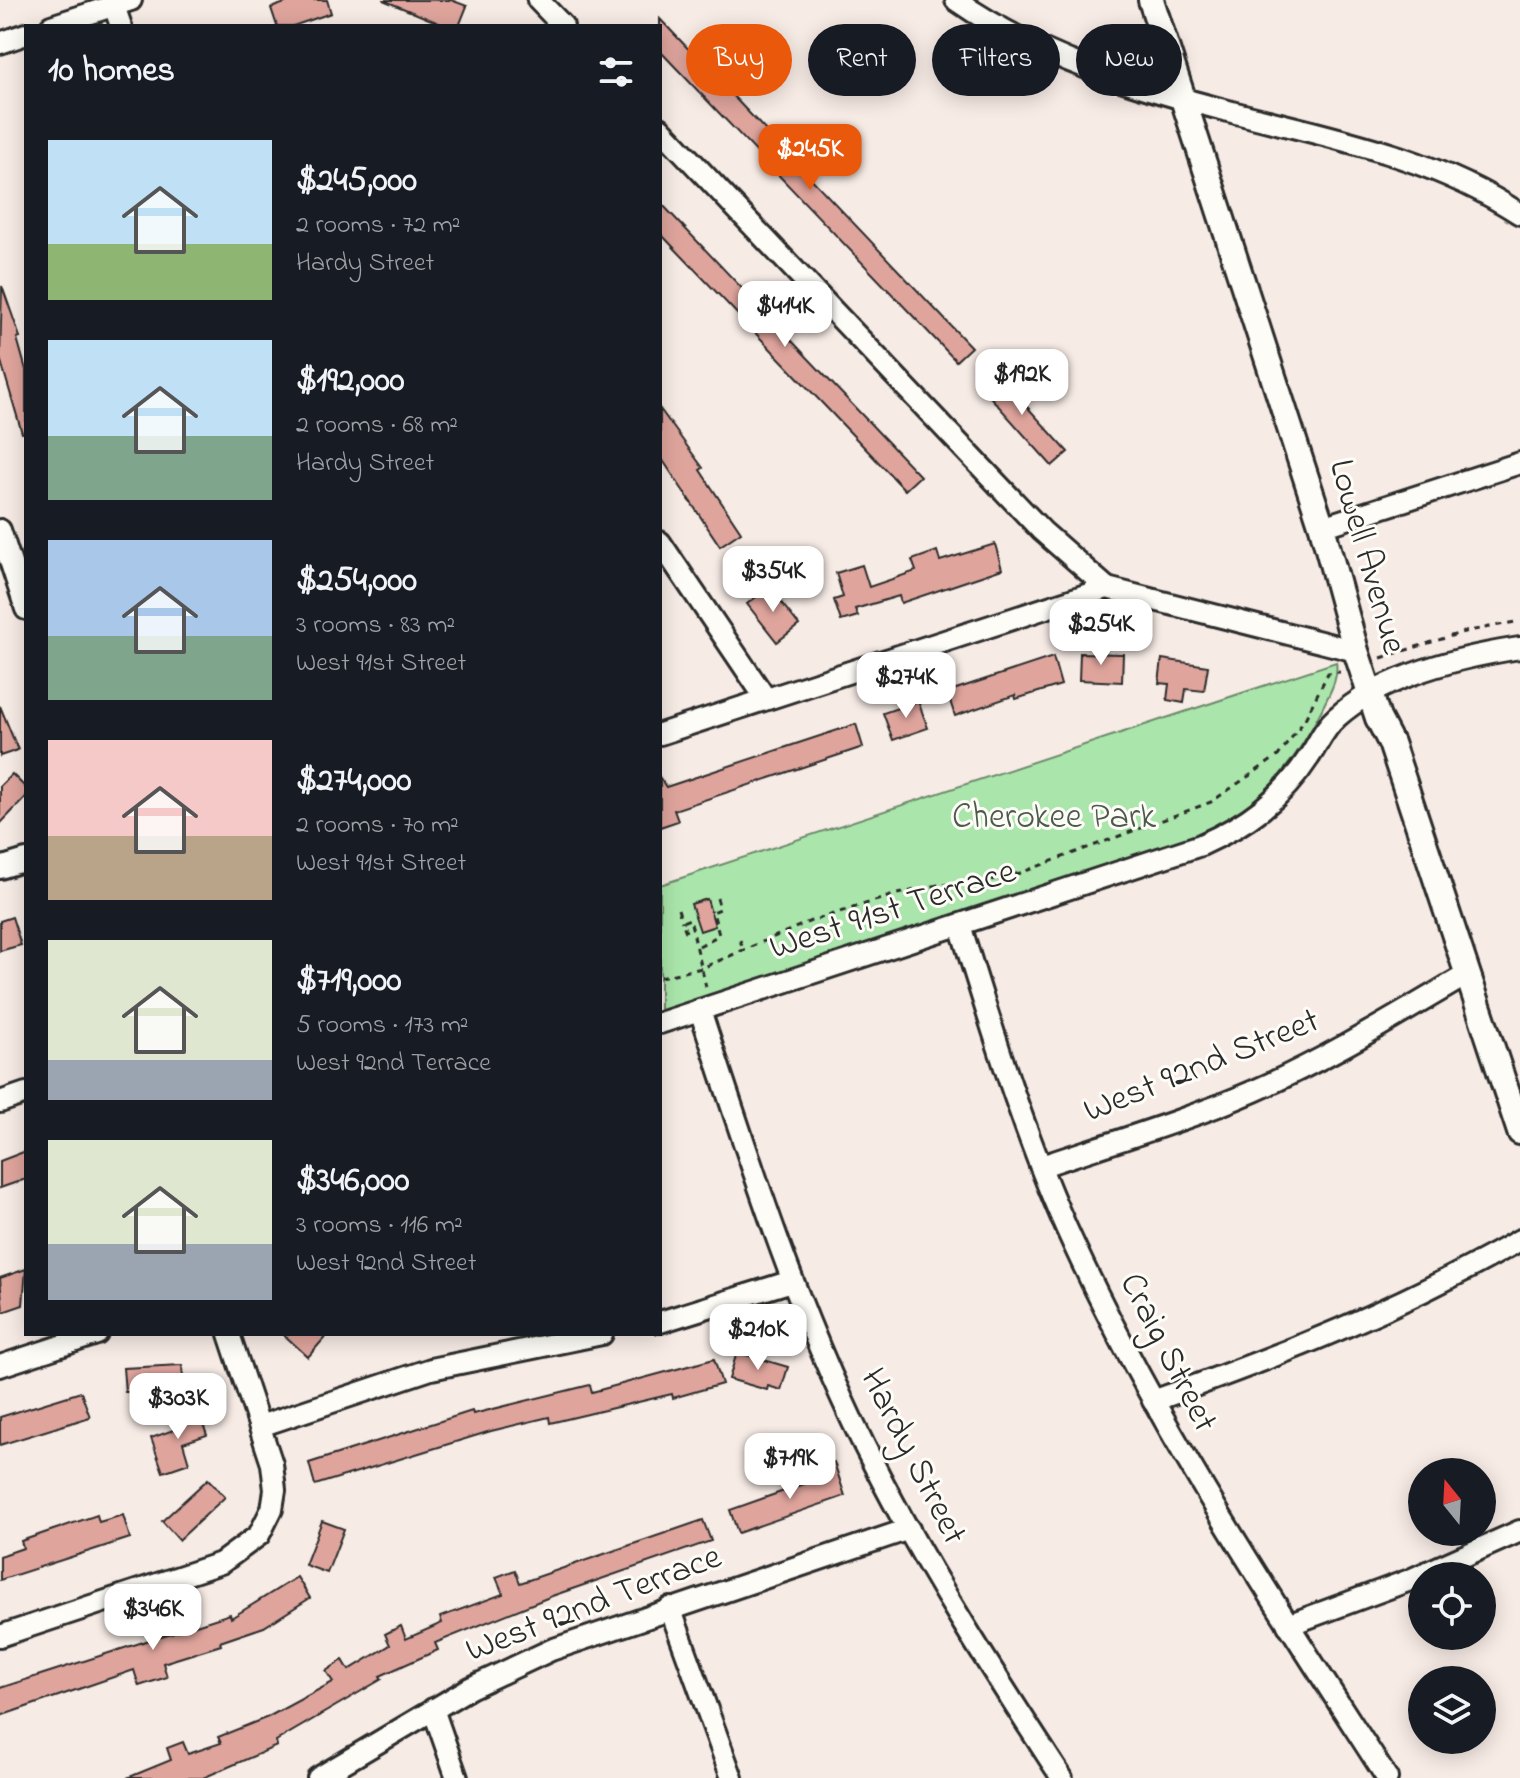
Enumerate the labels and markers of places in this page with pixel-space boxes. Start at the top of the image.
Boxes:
pin: $245K [754,124,866,192]
pin: $414K [729,281,841,349]
pin: $192K [966,349,1078,417]
pin: $354K [717,546,829,614]
pin: $254K [1045,599,1157,667]
pin: $274K [850,652,962,720]
pin: $210K [702,1304,814,1372]
pin: $303K [122,1373,234,1441]
pin: $719K [734,1433,846,1501]
pin: $346K [97,1584,209,1652]

